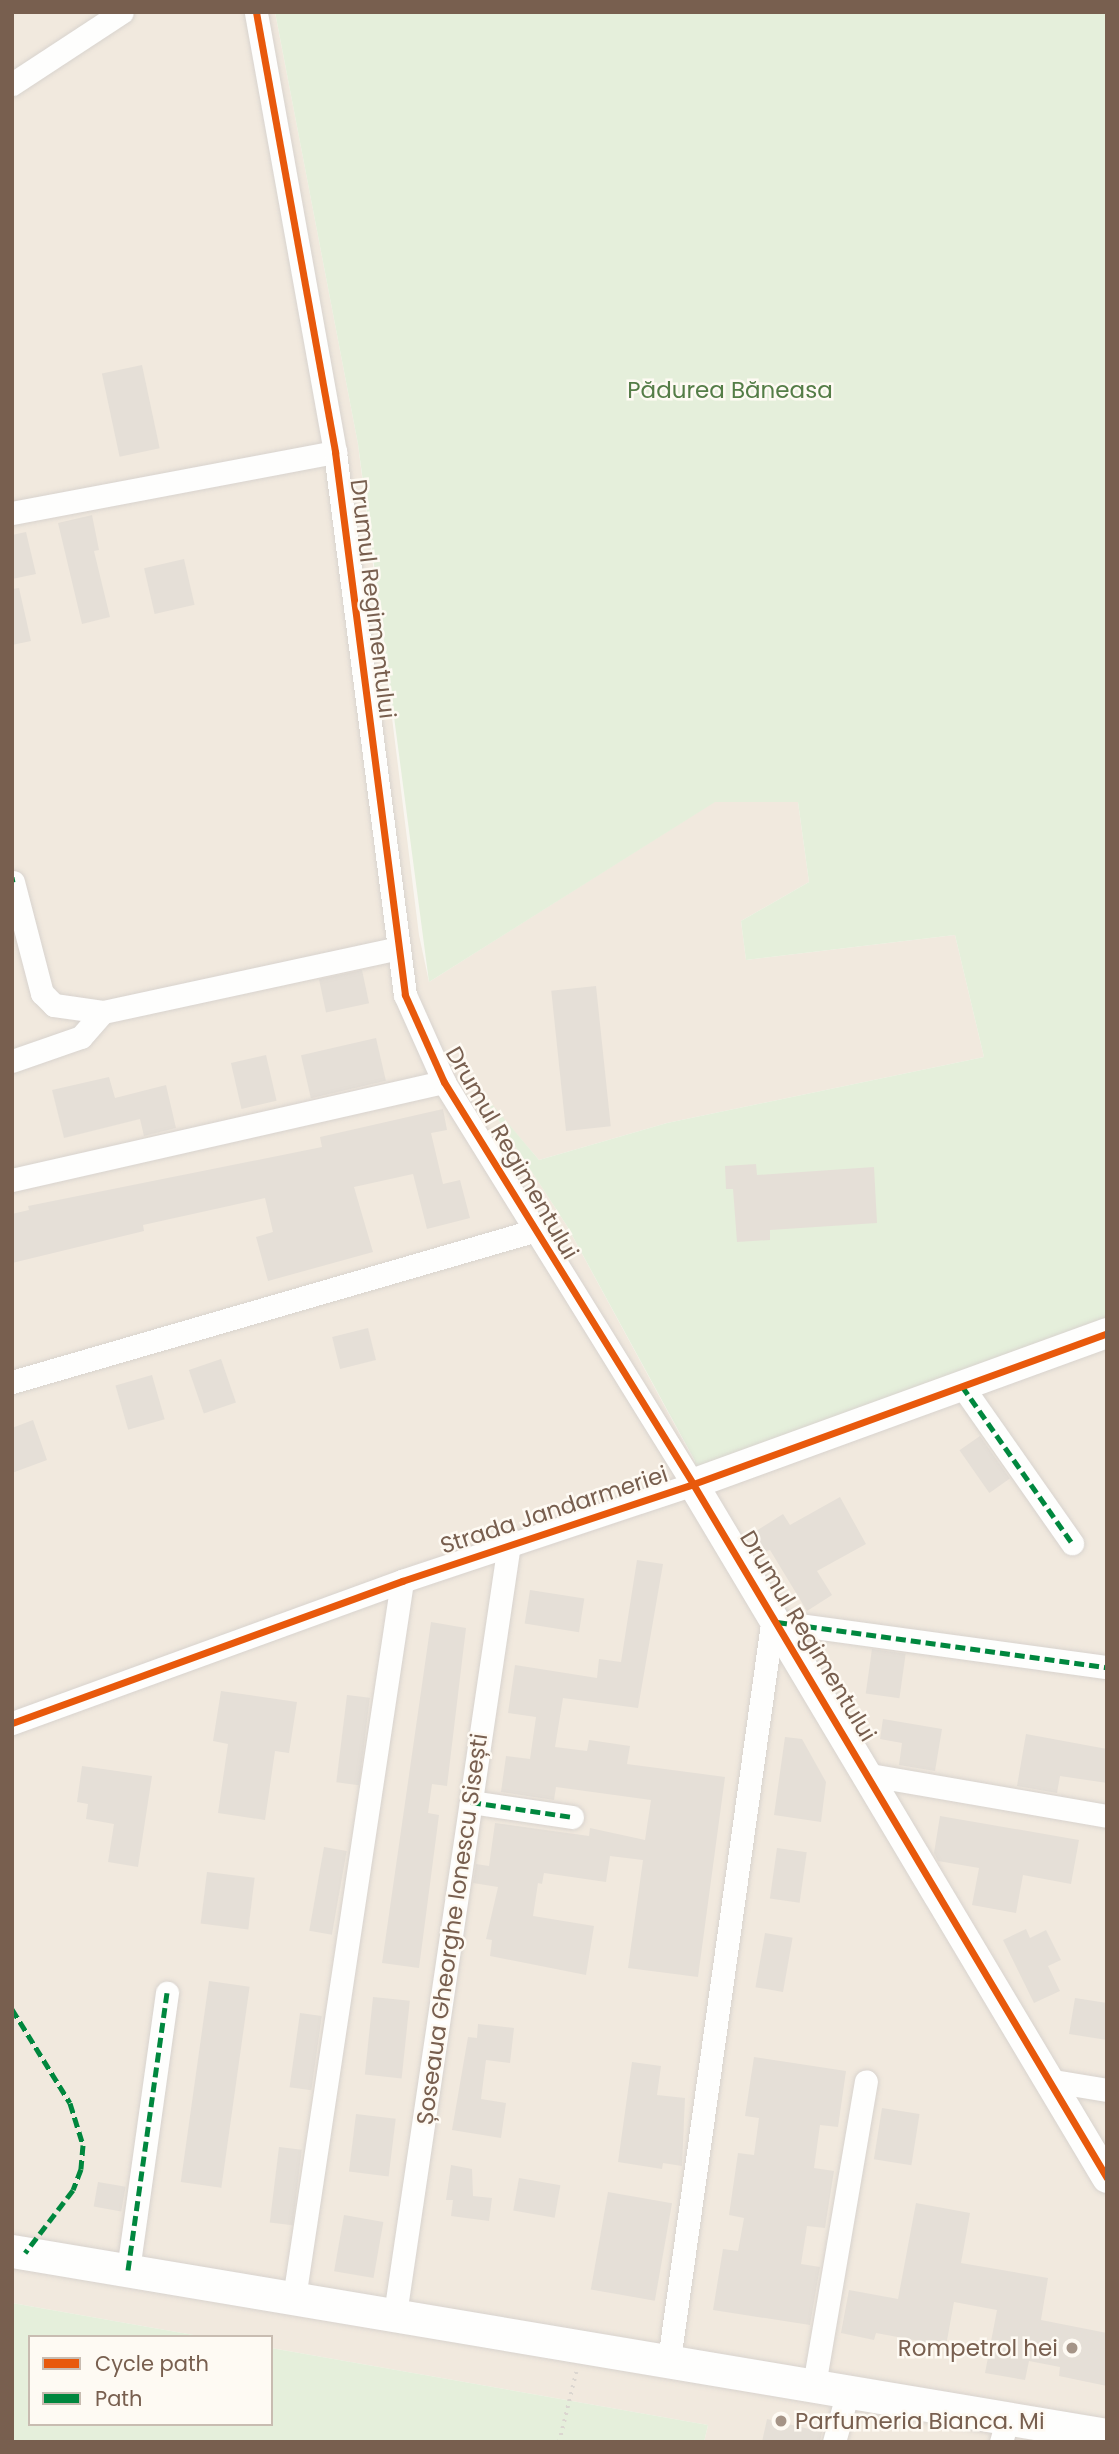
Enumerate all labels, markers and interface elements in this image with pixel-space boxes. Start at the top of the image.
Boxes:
park label: Pădurea Băneasa [627,376,833,404]
street label: Drumul Regimentului [345,478,401,720]
street label: Drumul Regimentului [440,1042,584,1264]
street label: Strada Jandarmeriei [437,1460,671,1560]
street label: Drumul Regimentului [734,1526,882,1746]
street label: Șoseaua Gheorghe Ionescu Sisești [411,1732,493,2126]
place label: Rompetrol hei [898,2334,1058,2362]
legend [28,2335,273,2426]
marker: Rompetrol hei [1064,2340,1080,2356]
text: Cycle path [95,2349,209,2378]
text: Path [95,2384,142,2413]
place label: Parfumeria Bianca. Mi [795,2407,1045,2435]
marker: Parfumeria Bianca. Mi [773,2413,789,2429]

